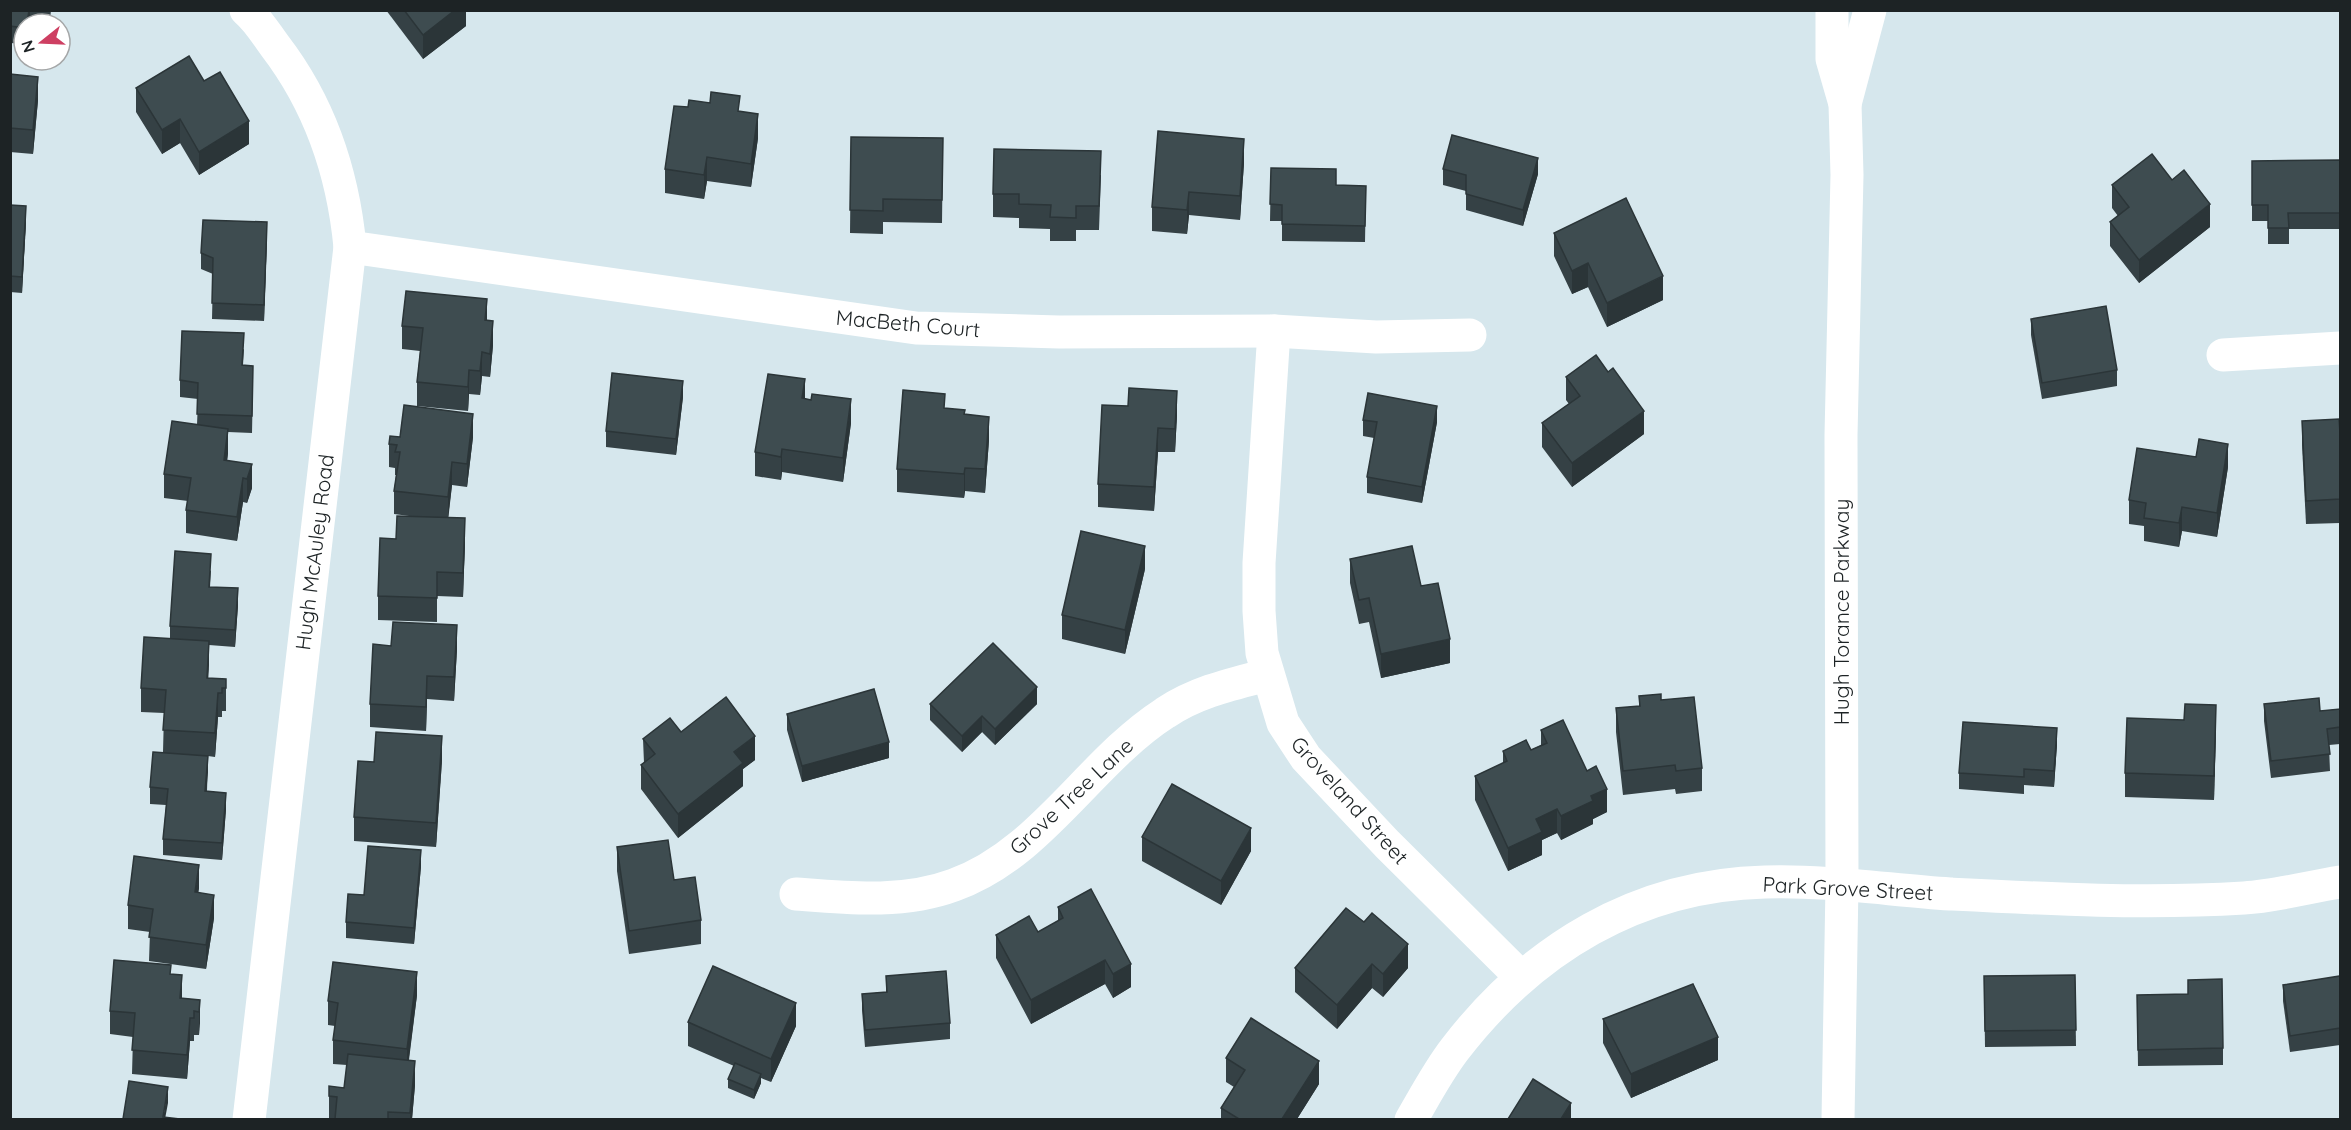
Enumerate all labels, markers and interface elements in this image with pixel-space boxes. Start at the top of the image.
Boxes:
north arrow [12,12,72,72]
text: N [16,38,39,55]
street label: MacBeth Court [835,304,981,342]
street label: Hugh McAuley Road [289,452,339,652]
street label: Hugh Torance Parkway [1828,499,1854,725]
street label: Groveland Street [1286,731,1414,869]
street label: Grove Tree Lane [1004,732,1138,860]
street label: Park Grove Street [1762,871,1934,905]

